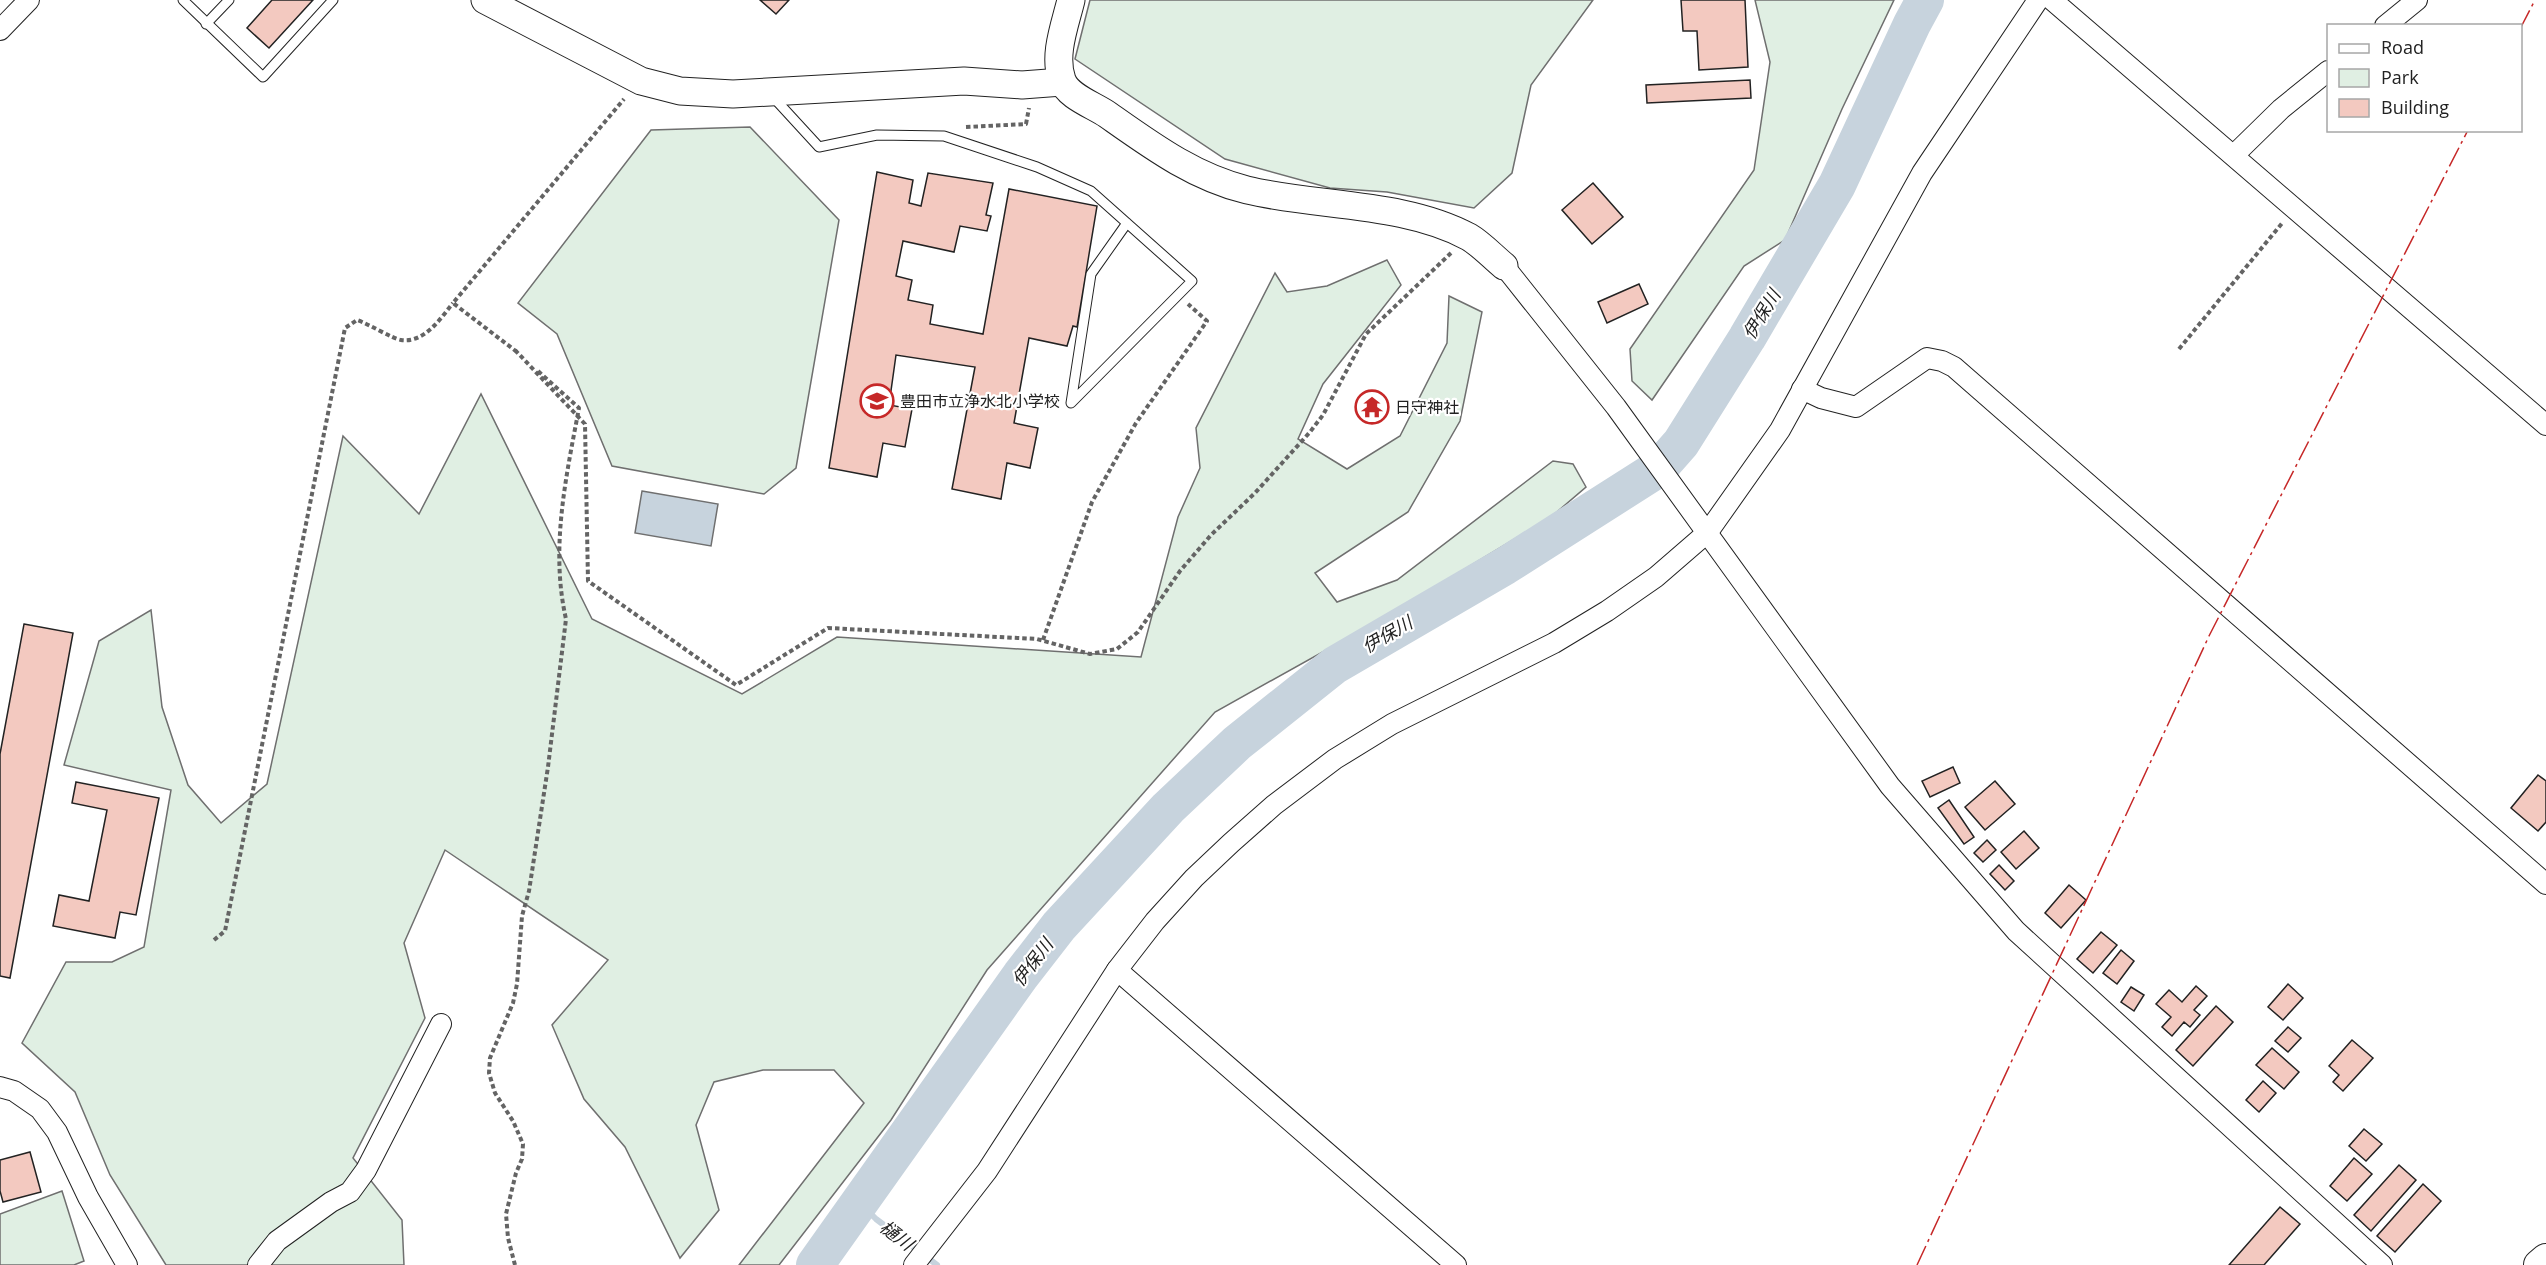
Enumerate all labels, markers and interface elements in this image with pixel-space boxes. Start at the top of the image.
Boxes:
legend [2327,24,2522,132]
text: Road [2381,35,2424,59]
text: Park [2381,65,2419,89]
text: Building [2381,95,2449,119]
water label: 伊保川 [1737,283,1786,343]
school or university icon: 豊田市立浄水北小学校 [859,383,895,419]
temple icon: 日守神社 [1354,389,1390,425]
place label: 豊田市立浄水北小学校 [900,390,1060,412]
place label: 日守神社 [1395,396,1459,418]
water label: 伊保川 [1358,609,1418,658]
water label: 伊保川 [1006,932,1059,991]
water label: 樋川 [875,1215,920,1257]

